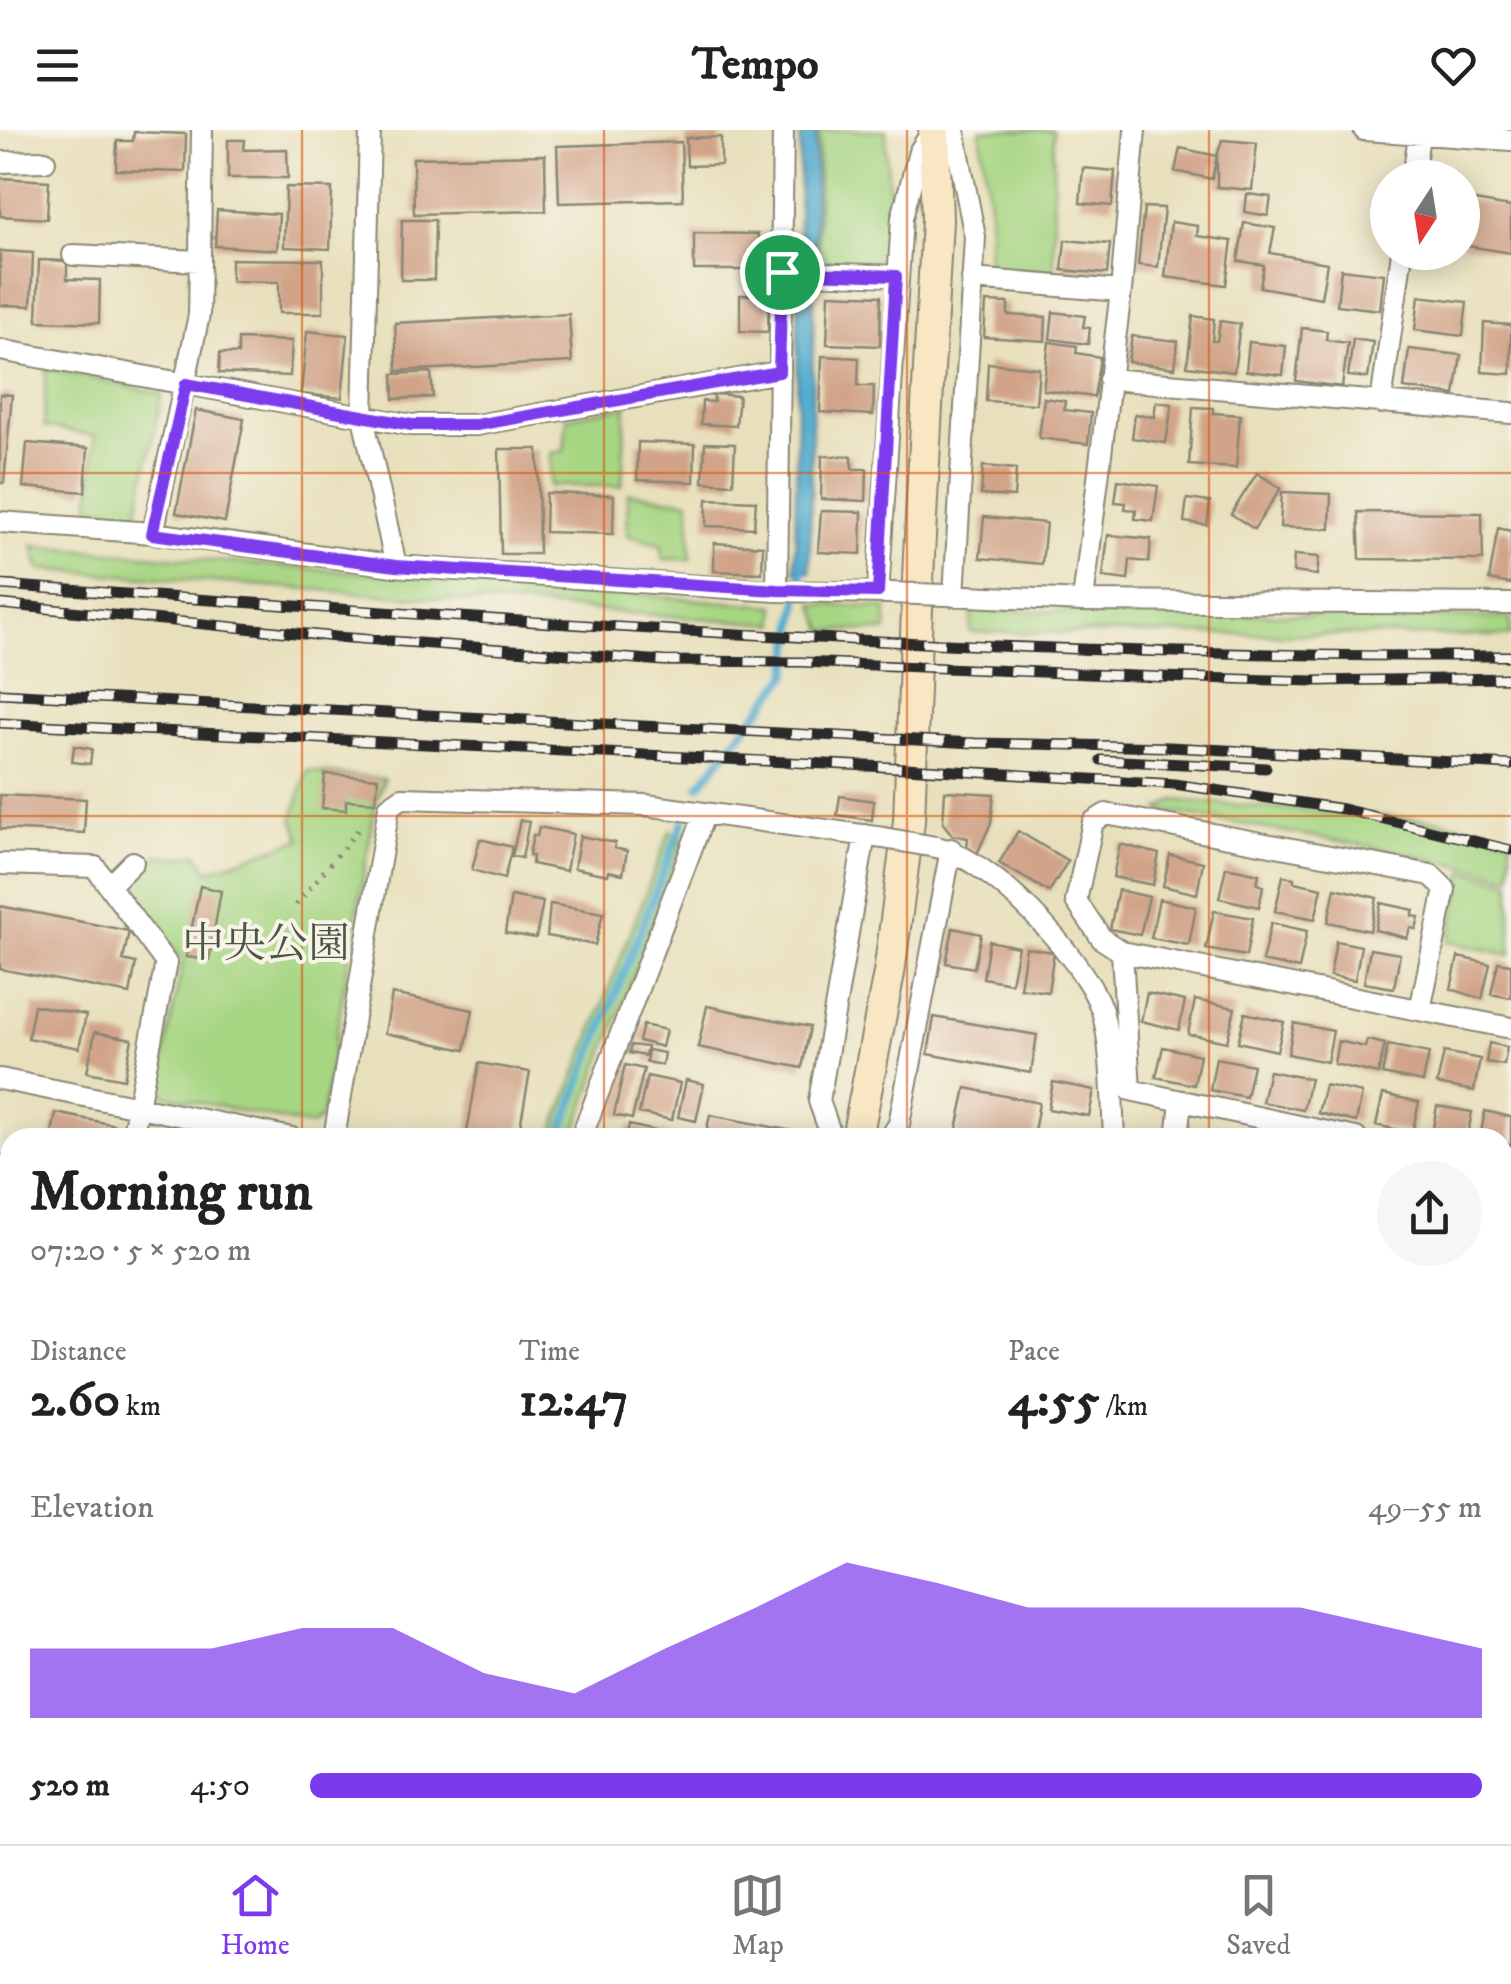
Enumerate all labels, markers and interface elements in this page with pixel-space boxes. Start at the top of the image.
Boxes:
text: Tempo [692,37,819,93]
icon: menu [30,38,85,93]
icon: heart [1426,38,1481,93]
north arrow [1370,160,1480,270]
map controls [1370,160,1480,270]
pin [740,230,825,315]
icon: arrive [755,245,810,300]
park label: 中央公園 [182,919,350,971]
text: Morning run [30,1159,312,1228]
button: share [1377,1161,1482,1266]
text: 07:20 · 5 × 520 m [30,1231,251,1271]
text: Distance [30,1334,126,1369]
text: Time [519,1334,580,1369]
text: Pace [1008,1334,1060,1369]
text: 2.60 [30,1369,120,1432]
text: 12:47 [519,1369,628,1432]
text: 4:55 [1008,1369,1100,1432]
text: km [120,1389,161,1424]
text: /km [1100,1389,1148,1424]
text: Elevation [30,1488,154,1528]
text: 49–55 m [1368,1488,1482,1528]
text: 520 m [30,1766,110,1806]
text: 4:50 [190,1766,250,1806]
tab: Home [220,1868,290,1963]
tab: Map [730,1868,785,1963]
tab: Saved [1226,1868,1291,1963]

